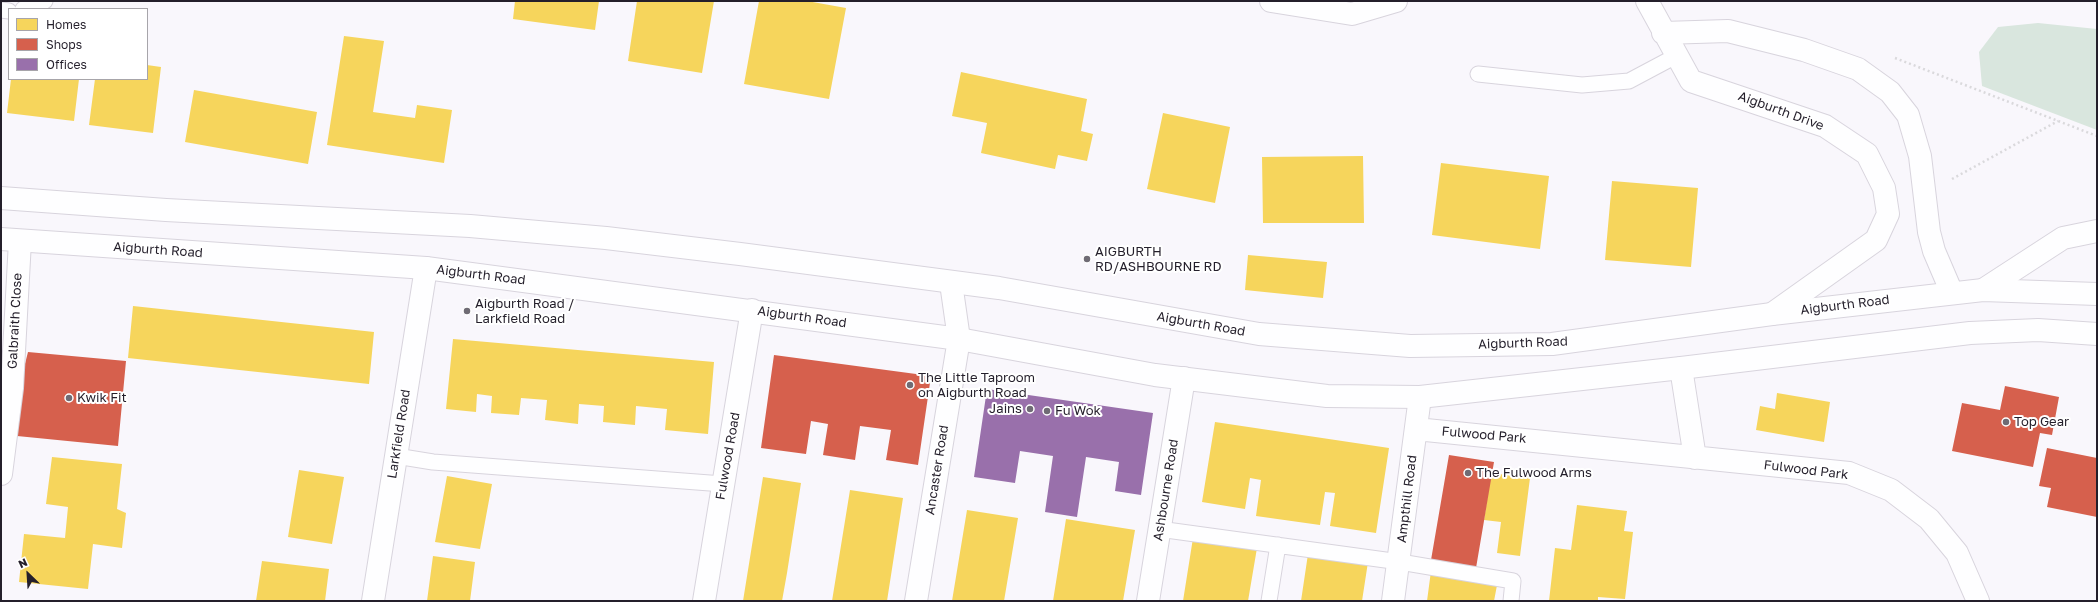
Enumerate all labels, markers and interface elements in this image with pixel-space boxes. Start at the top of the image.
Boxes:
legend [8,8,148,80]
text: Homes [46,17,86,32]
text: Shops [46,37,82,52]
text: Offices [46,57,87,72]
street label: Aigburth Drive [1736,88,1826,134]
street label: Aigburth Road [113,239,203,261]
place label: AIGBURTH RD/ASHBOURNE RD [1095,244,1222,275]
marker: AIGBURTH RD/ASHBOURNE RD [1082,254,1092,264]
street label: Aigburth Road [436,262,526,288]
street label: Galbraith Close [5,273,25,369]
street label: Aigburth Road [1800,292,1890,318]
place label: Aigburth Road / Larkfield Road [475,296,574,327]
street label: Aigburth Road [757,303,847,331]
marker: Aigburth Road / Larkfield Road [462,306,472,316]
street label: Aigburth Road [1155,309,1247,339]
street label: Aigburth Road [1478,334,1568,352]
place label: The Little Taproom on Aigburth Road [918,370,1035,401]
marker: The Little Taproom on Aigburth Road [905,380,915,390]
street label: Larkfield Road [384,388,414,480]
place label: Kwik Fit [77,390,127,406]
marker: Kwik Fit [64,393,74,403]
place label: Jains [989,401,1022,417]
place label: Fu Wok [1055,403,1101,419]
marker: Jains [1025,404,1035,414]
marker: Fu Wok [1042,406,1052,416]
street label: Fulwood Road [713,411,743,501]
place label: Top Gear [2014,414,2069,430]
marker: Top Gear [2001,417,2011,427]
street label: Ancaster Road [922,424,952,516]
street label: Fulwood Park [1441,424,1527,446]
street label: Ashbourne Road [1150,438,1182,542]
street label: Ampthill Road [1394,454,1420,544]
street label: Fulwood Park [1763,457,1849,483]
place label: The Fulwood Arms [1476,465,1592,481]
marker: The Fulwood Arms [1463,468,1473,478]
north arrow [8,554,48,594]
text: N [16,555,29,570]

